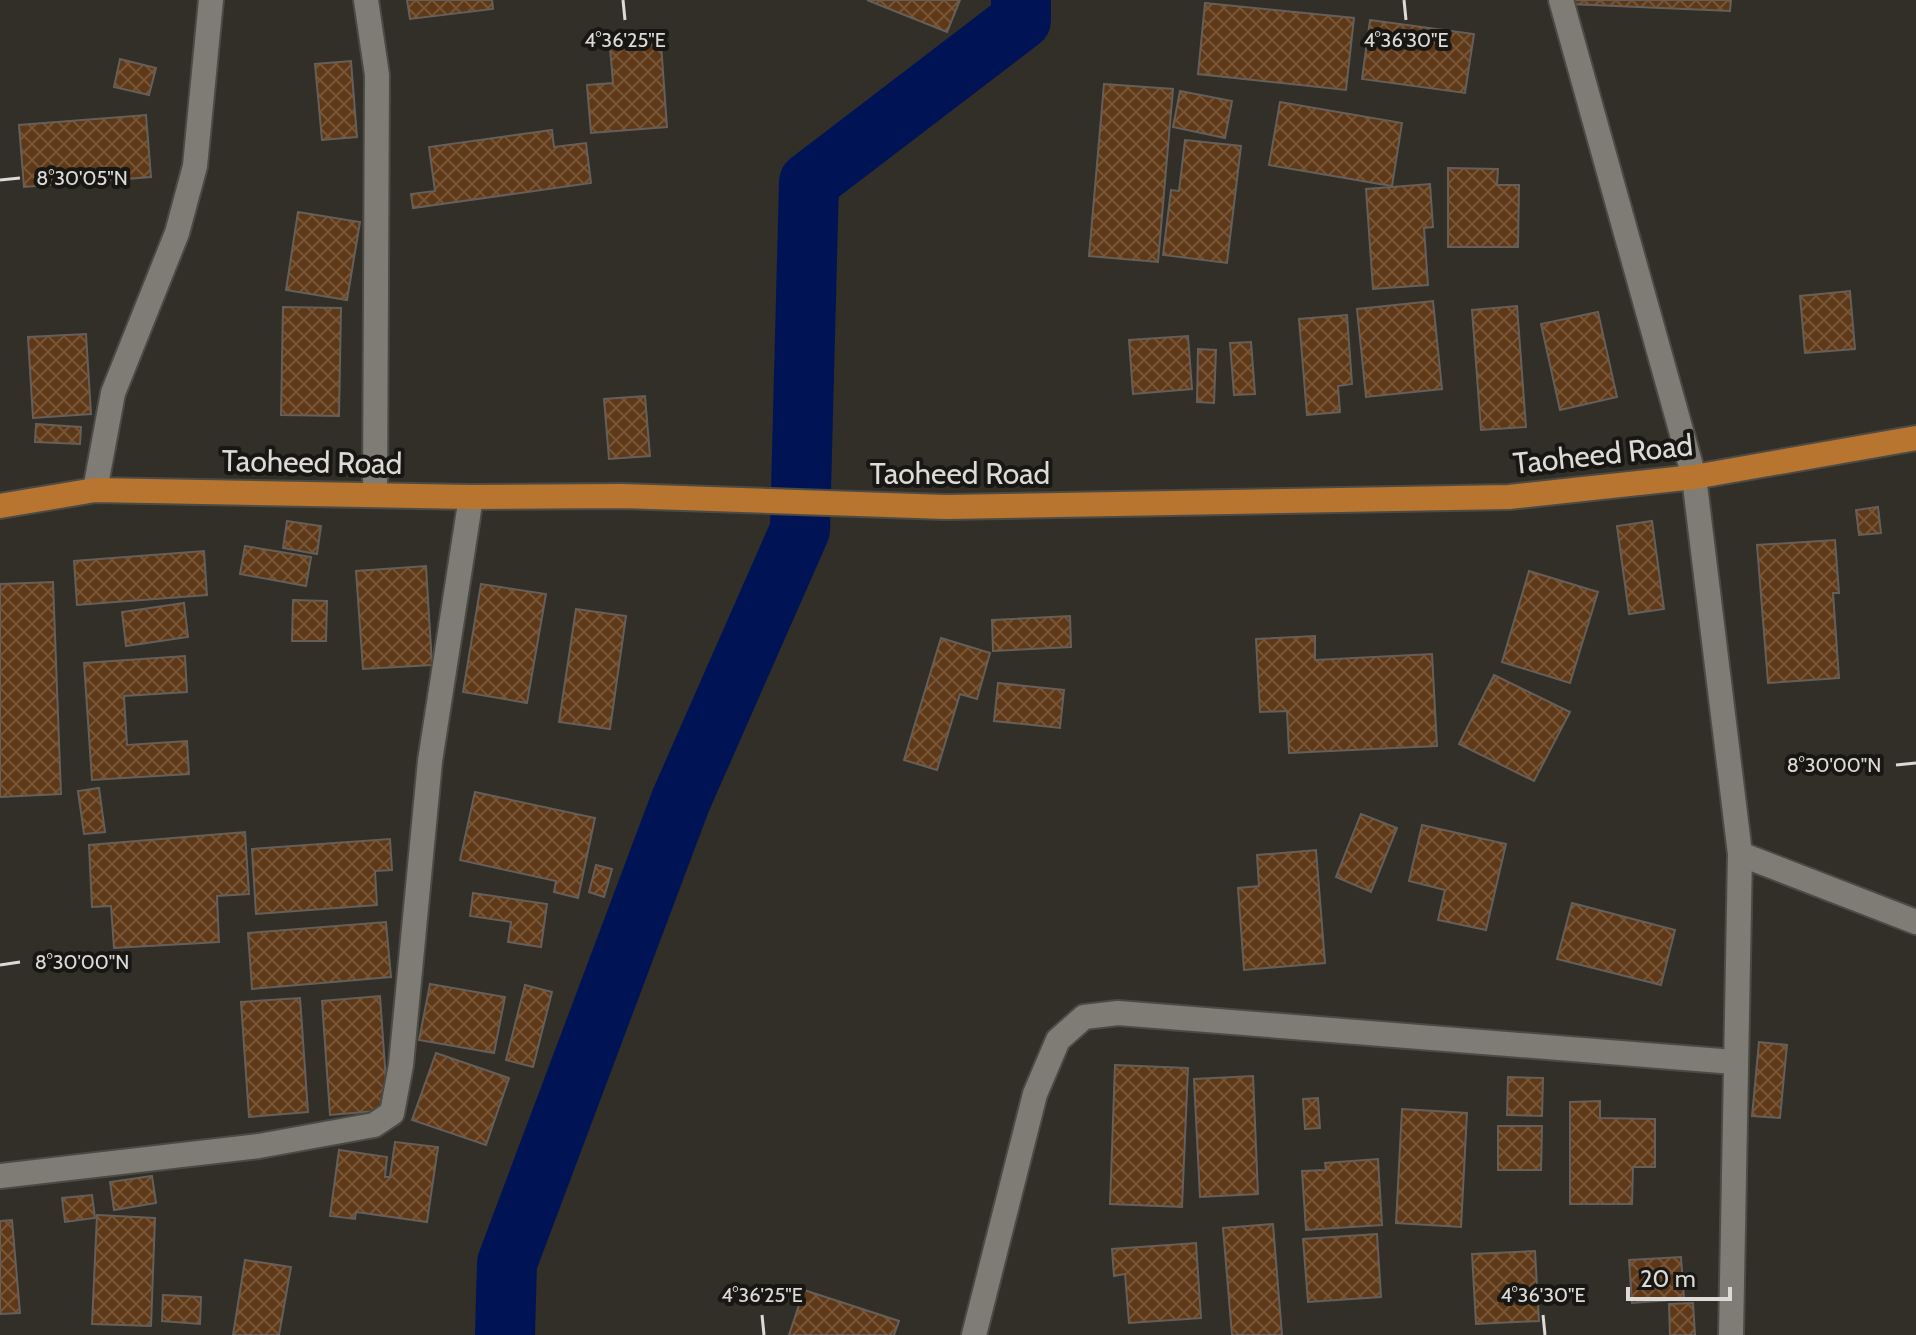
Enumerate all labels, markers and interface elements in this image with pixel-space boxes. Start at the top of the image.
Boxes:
text: 4°36'25"E [584,28,666,52]
text: 4°36'30"E [1363,28,1449,52]
text: 8°30'05"N [36,166,128,190]
street label: Taoheed Road [1511,426,1695,482]
street label: Taoheed Road [221,442,403,482]
street label: Taoheed Road [870,455,1050,492]
text: 8°30'00"N [1787,753,1881,777]
text: 8°30'00"N [35,950,129,974]
scale bar [1628,1251,1730,1301]
text: 20 m [1640,1264,1696,1293]
text: 4°36'25"E [721,1283,803,1307]
text: 4°36'30"E [1500,1283,1586,1307]

